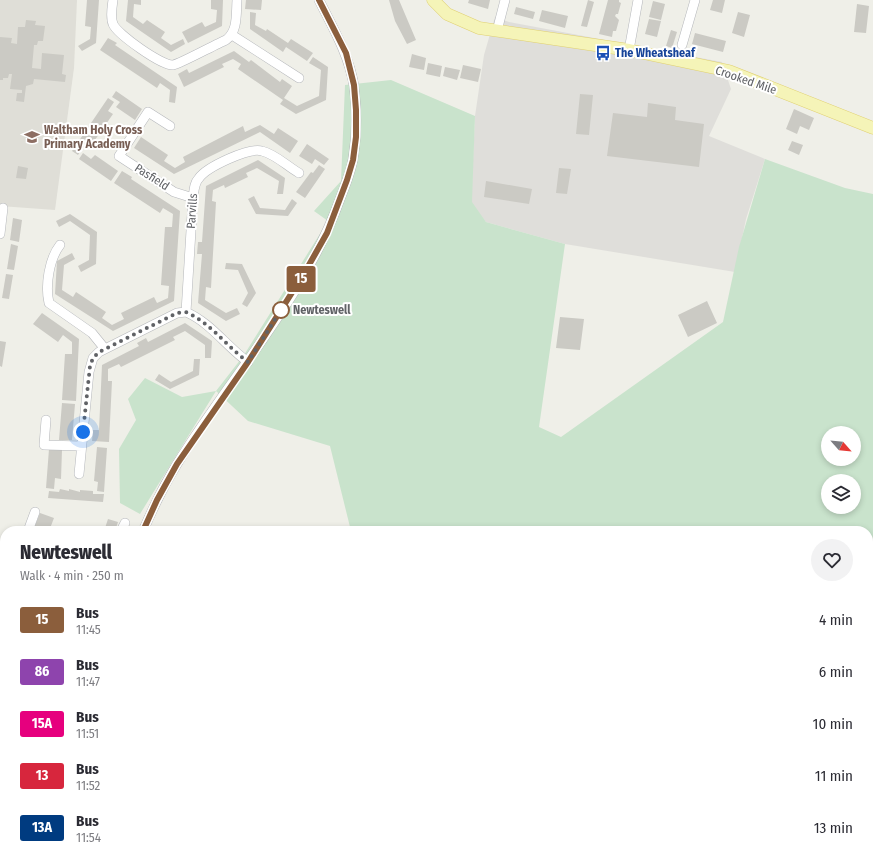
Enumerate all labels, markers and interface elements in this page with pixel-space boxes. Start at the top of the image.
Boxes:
bus stop icon: The Wheatsheaf [594,44,612,62]
place label: The Wheatsheaf [615,46,696,60]
street label: Crooked Mile [714,63,778,97]
place label: Waltham Holy Cross Primary Academy [44,123,143,151]
school or university icon: Waltham Holy Cross Primary Academy [23,128,41,146]
street label: Pasfield [132,161,172,193]
street label: Parvills [184,193,200,229]
line badge: 15 [283,266,319,292]
text: 15 [295,270,307,287]
marker: Newteswell [272,301,290,319]
place label: Newteswell [293,303,351,317]
your location [73,422,93,442]
north arrow [821,426,861,466]
map controls [821,426,861,514]
button: layers [821,474,861,514]
button: heart [811,539,853,581]
text: Newteswell [20,541,112,564]
text: Walk · 4 min · 250 m [20,568,124,583]
text: Bus [76,604,99,622]
text: 15 [36,611,48,628]
text: 4 min [819,611,853,629]
text: 11:45 [76,622,101,637]
text: Bus [76,656,99,674]
text: 86 [35,663,49,680]
text: 6 min [819,663,853,681]
text: 11:47 [76,674,100,689]
text: Bus [76,708,99,726]
text: 15A [32,715,52,732]
text: 10 min [813,715,853,733]
text: 11:51 [76,726,99,741]
text: Bus [76,760,99,778]
text: 13 [36,767,48,784]
text: 11 min [815,767,853,785]
text: 11:52 [76,778,100,793]
text: Bus [76,812,99,830]
text: 13A [32,819,52,836]
text: 13 min [814,819,853,837]
text: 11:54 [76,830,101,845]

